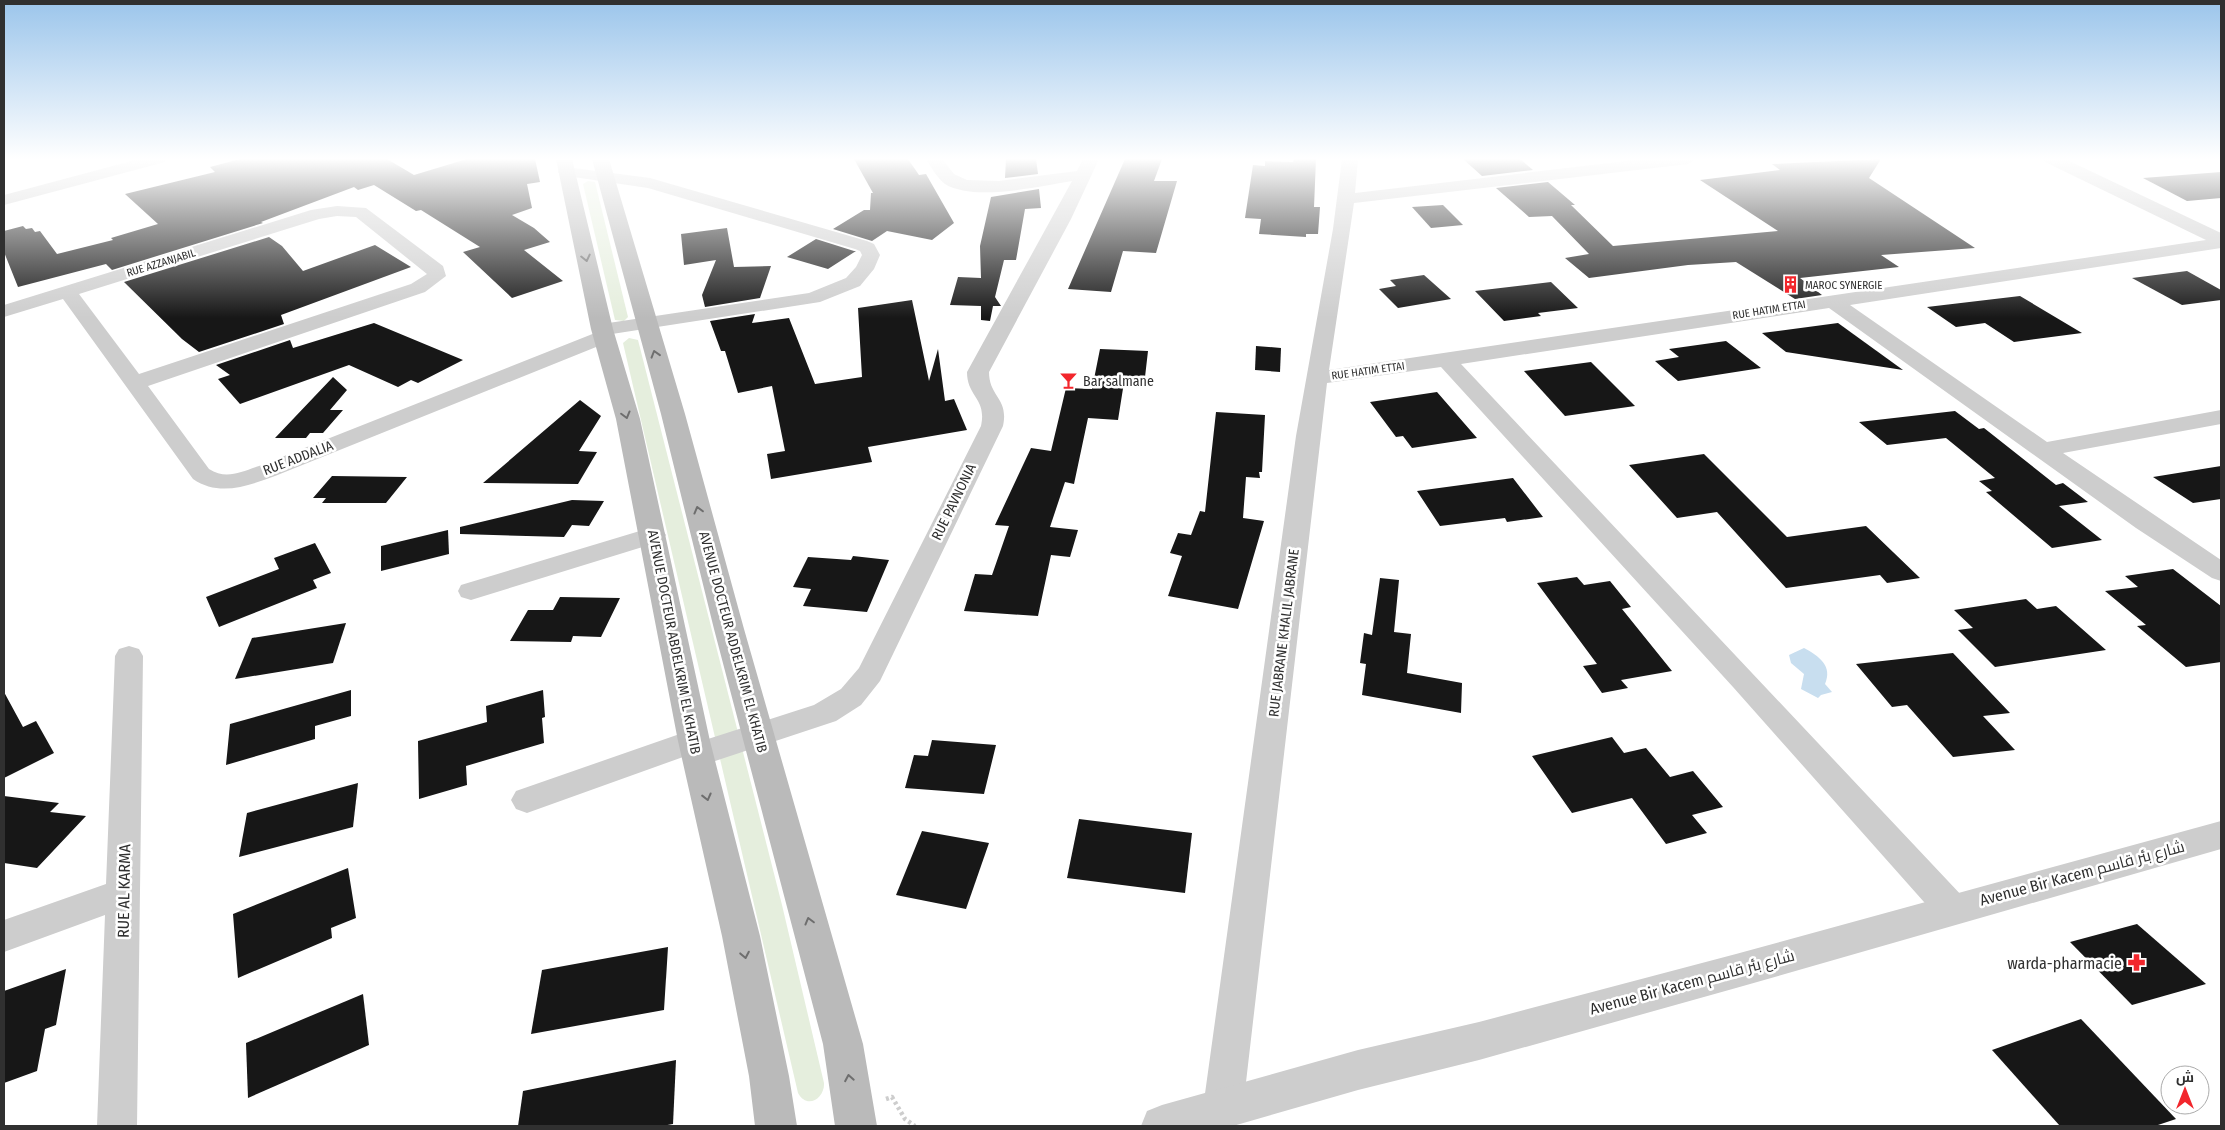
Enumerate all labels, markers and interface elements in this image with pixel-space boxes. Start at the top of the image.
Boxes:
street label: RUE AZZANJABIL [125,246,197,280]
one-way arrow [580,254,591,263]
building icon: MAROC SYNERGIE [1781,275,1801,295]
place label: MAROC SYNERGIE [1805,279,1882,292]
street label: RUE HATIM ETTAI [1731,298,1807,322]
one-way arrow [650,350,660,358]
street label: RUE HATIM ETTAI [1331,359,1405,383]
bar icon: Bar salmane [1059,371,1079,391]
place label: Bar salmane [1083,373,1154,390]
one-way arrow [621,411,631,419]
street label: RUE ADDALIA [261,437,336,479]
street label: RUE PAVNONIA [928,460,980,543]
one-way arrow [693,506,704,515]
street label: AVENUE DOCTEUR ABDELKRIM EL KHATIB [644,529,704,756]
street label: AVENUE DOCTEUR ADDELKRIM EL KHATIB [695,530,771,755]
street label: RUE JABRANE KHALIL JABRANE [1265,548,1303,718]
one-way arrow [701,792,712,801]
street label: Avenue Bir Kacem شارع بئر قاسم [1978,836,2187,911]
street label: RUE AL KARMA [114,843,134,938]
one-way arrow [805,917,815,925]
street label: Avenue Bir Kacem شارع بئر قاسم [1588,945,1797,1020]
one-way arrow [739,951,750,959]
pharmacy icon: warda-pharmacie [2126,953,2146,973]
place label: warda-pharmacie [2007,954,2122,973]
north arrow [2160,1065,2210,1115]
text: ش [2176,1069,2194,1086]
one-way arrow [844,1074,854,1082]

